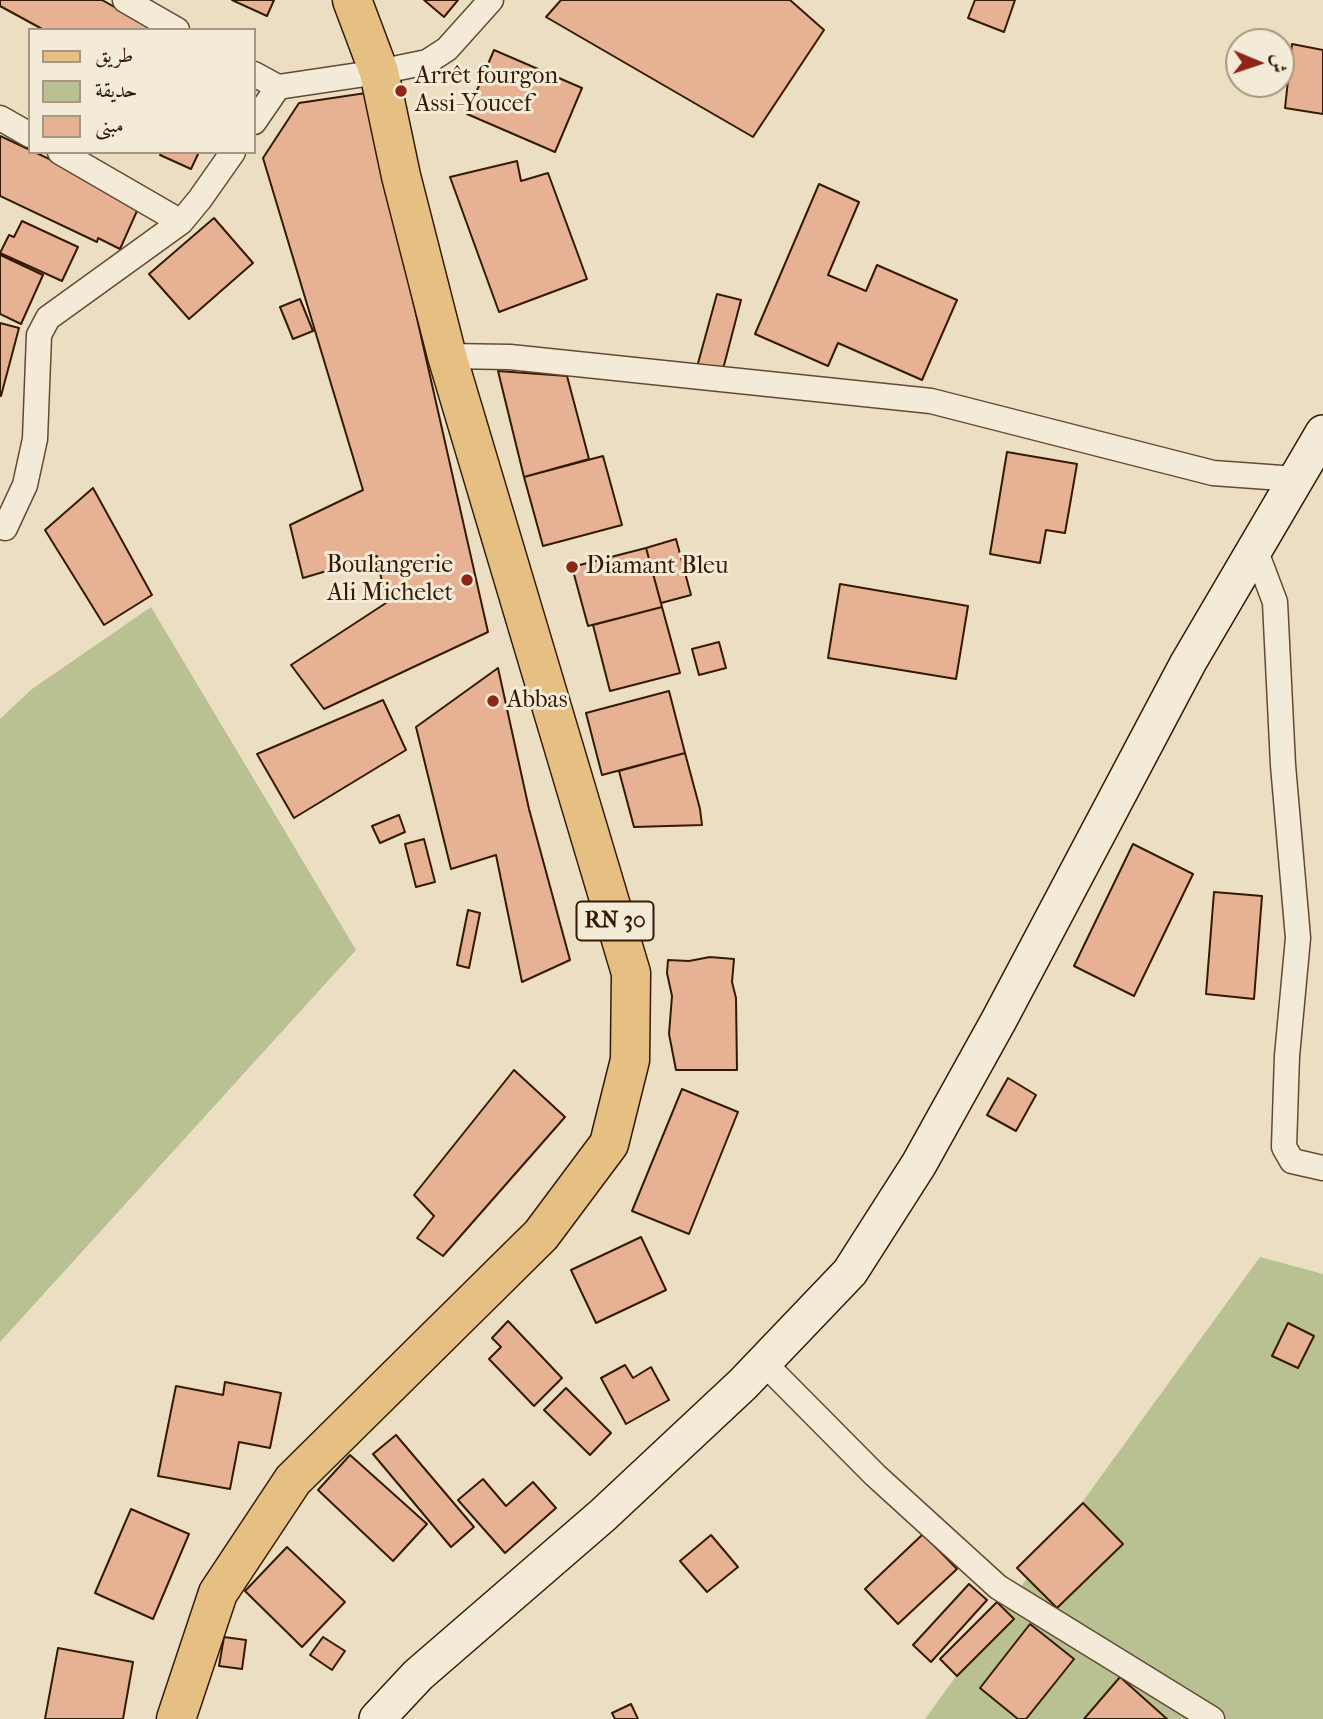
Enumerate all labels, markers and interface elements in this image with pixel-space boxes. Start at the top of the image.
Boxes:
legend [28,28,256,154]
north arrow [1225,28,1295,98]
text: طريق [95,43,133,67]
text: ش [1268,54,1290,73]
place label: Arrêt fourgon Assi-Youcef [415,63,558,119]
text: حديقة [95,78,138,102]
marker: Arrêt fourgon Assi-Youcef [393,83,409,99]
text: مبنى [95,113,124,137]
place label: Boulangerie Ali Michelet [326,552,453,608]
place label: Diamant Bleu [586,553,728,581]
marker: Diamant Bleu [564,559,580,575]
marker: Boulangerie Ali Michelet [459,572,475,588]
place label: Abbas [507,687,568,715]
marker: Abbas [485,693,501,709]
road number: RN 30 [576,902,654,940]

